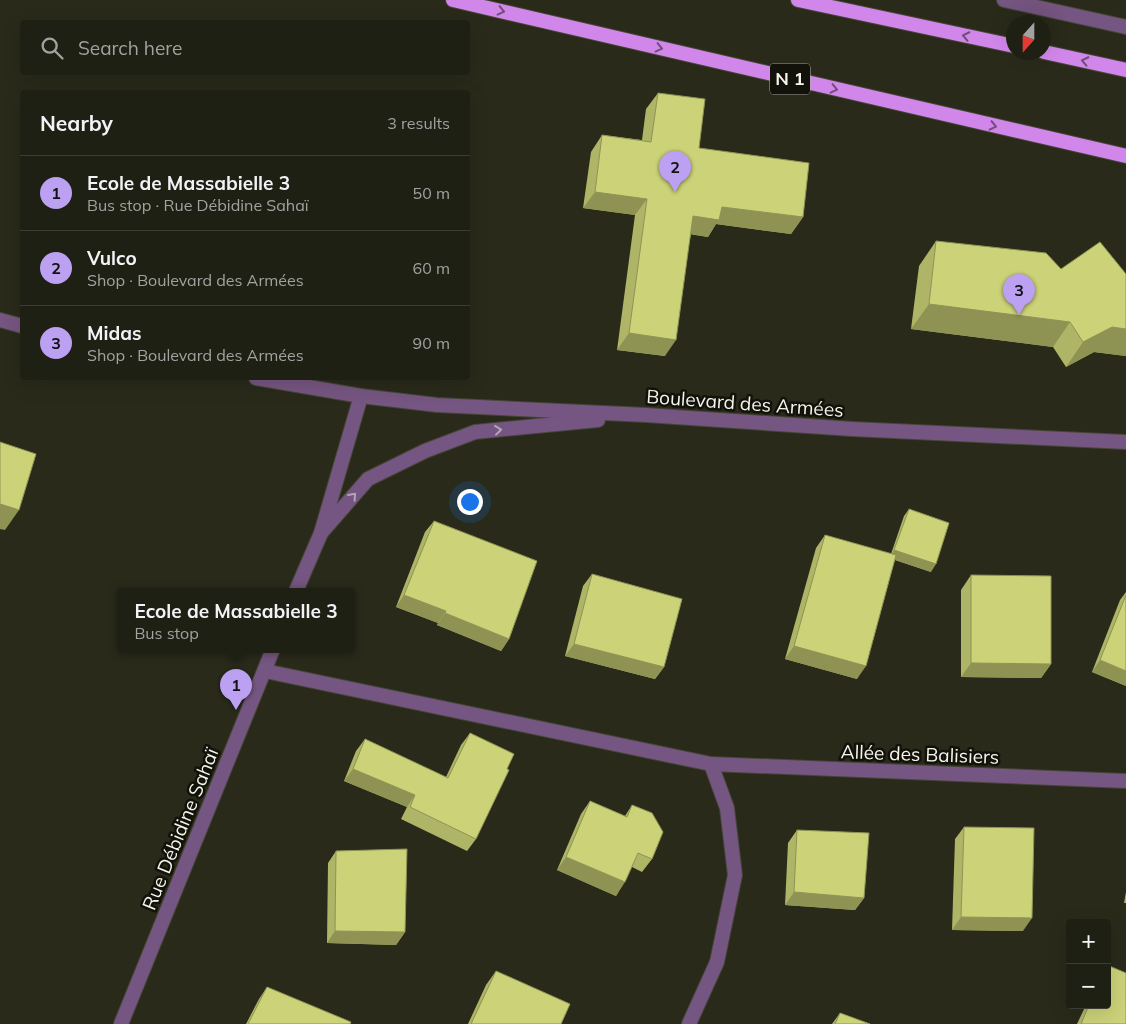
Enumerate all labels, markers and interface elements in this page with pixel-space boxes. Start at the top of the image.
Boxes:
one-way arrow [496,5,505,16]
north arrow [1006,15,1051,60]
search box [20,20,470,75]
one-way arrow [961,31,970,41]
icon: search [38,34,66,62]
text: Search here [78,36,182,60]
one-way arrow [655,42,664,53]
one-way arrow [1080,56,1089,67]
road number: N 1 [770,64,810,95]
one-way arrow [830,83,839,94]
text: Nearby [40,110,113,136]
text: 3 results [387,113,450,133]
one-way arrow [988,120,997,131]
pin: 2 [659,151,691,192]
text: Ecole de Massabielle 3 [87,171,290,195]
text: 1 [51,183,61,203]
text: 50 m [413,183,450,203]
text: Bus stop · Rue Débidine Sahaï [87,195,309,215]
text: Vulco [87,246,137,270]
text: 2 [51,258,61,278]
text: 60 m [413,258,450,278]
text: Shop · Boulevard des Armées [87,270,304,290]
pin: 3 [1003,274,1035,315]
text: Midas [87,321,142,345]
text: 3 [51,333,61,353]
text: 90 m [413,333,450,353]
text: Shop · Boulevard des Armées [87,345,304,365]
street label: Boulevard des Armées [646,384,844,422]
one-way arrow [494,425,502,436]
your location [457,489,483,515]
one-way arrow [347,493,356,502]
popup [117,588,355,653]
text: Ecole de Massabielle 3 [134,599,338,623]
text: Bus stop [134,623,199,643]
pin: 1 [220,669,252,710]
street label: Allée des Balisiers [840,739,1000,769]
street label: Rue Débidine Sahaï [137,744,224,913]
map controls [1066,919,1111,1009]
button: + [1066,919,1111,964]
button: − [1066,964,1111,1009]

